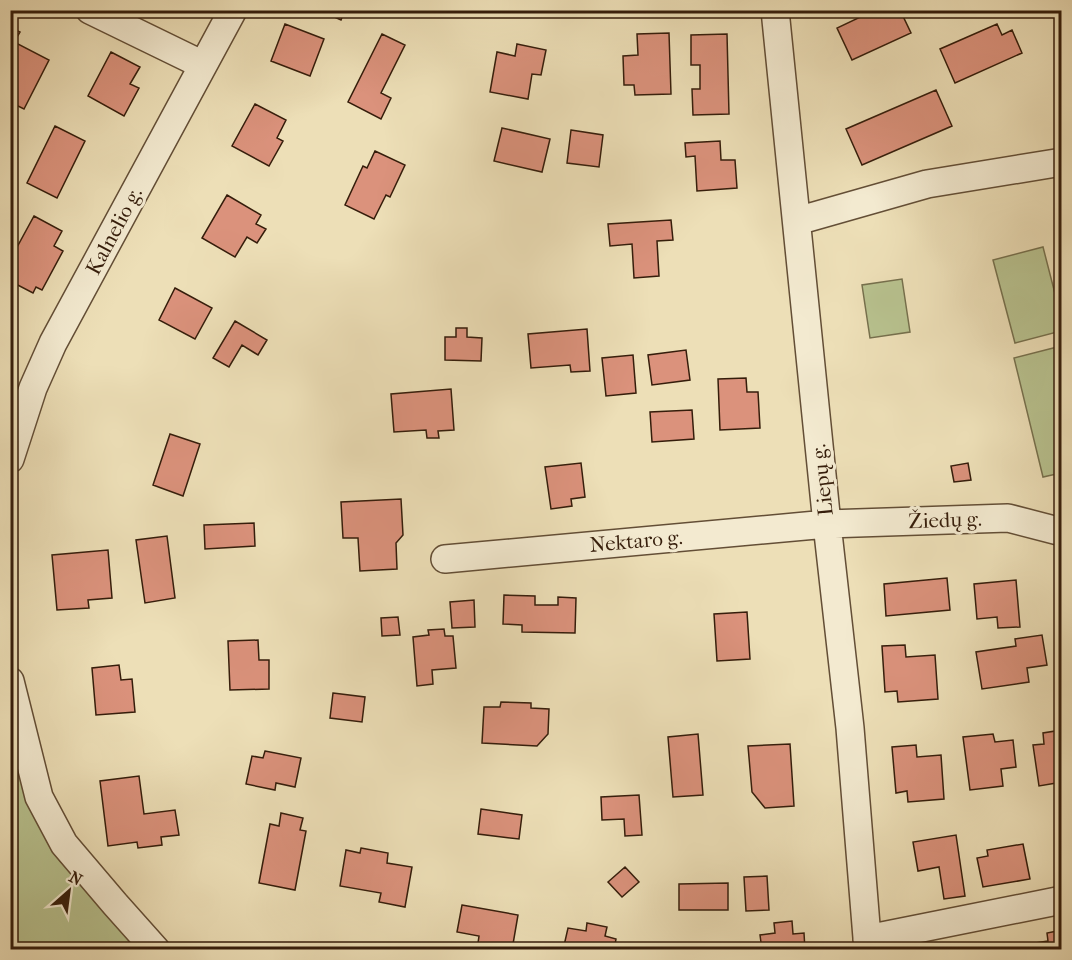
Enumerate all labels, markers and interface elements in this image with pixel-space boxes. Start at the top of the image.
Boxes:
street label: Kalnelio g. [81,183,147,279]
street label: Liepų g. [806,443,838,517]
street label: Žiedų g. [908,507,982,533]
street label: Nektaro g. [589,525,683,557]
north arrow [39,861,99,921]
text: N [66,867,86,890]

